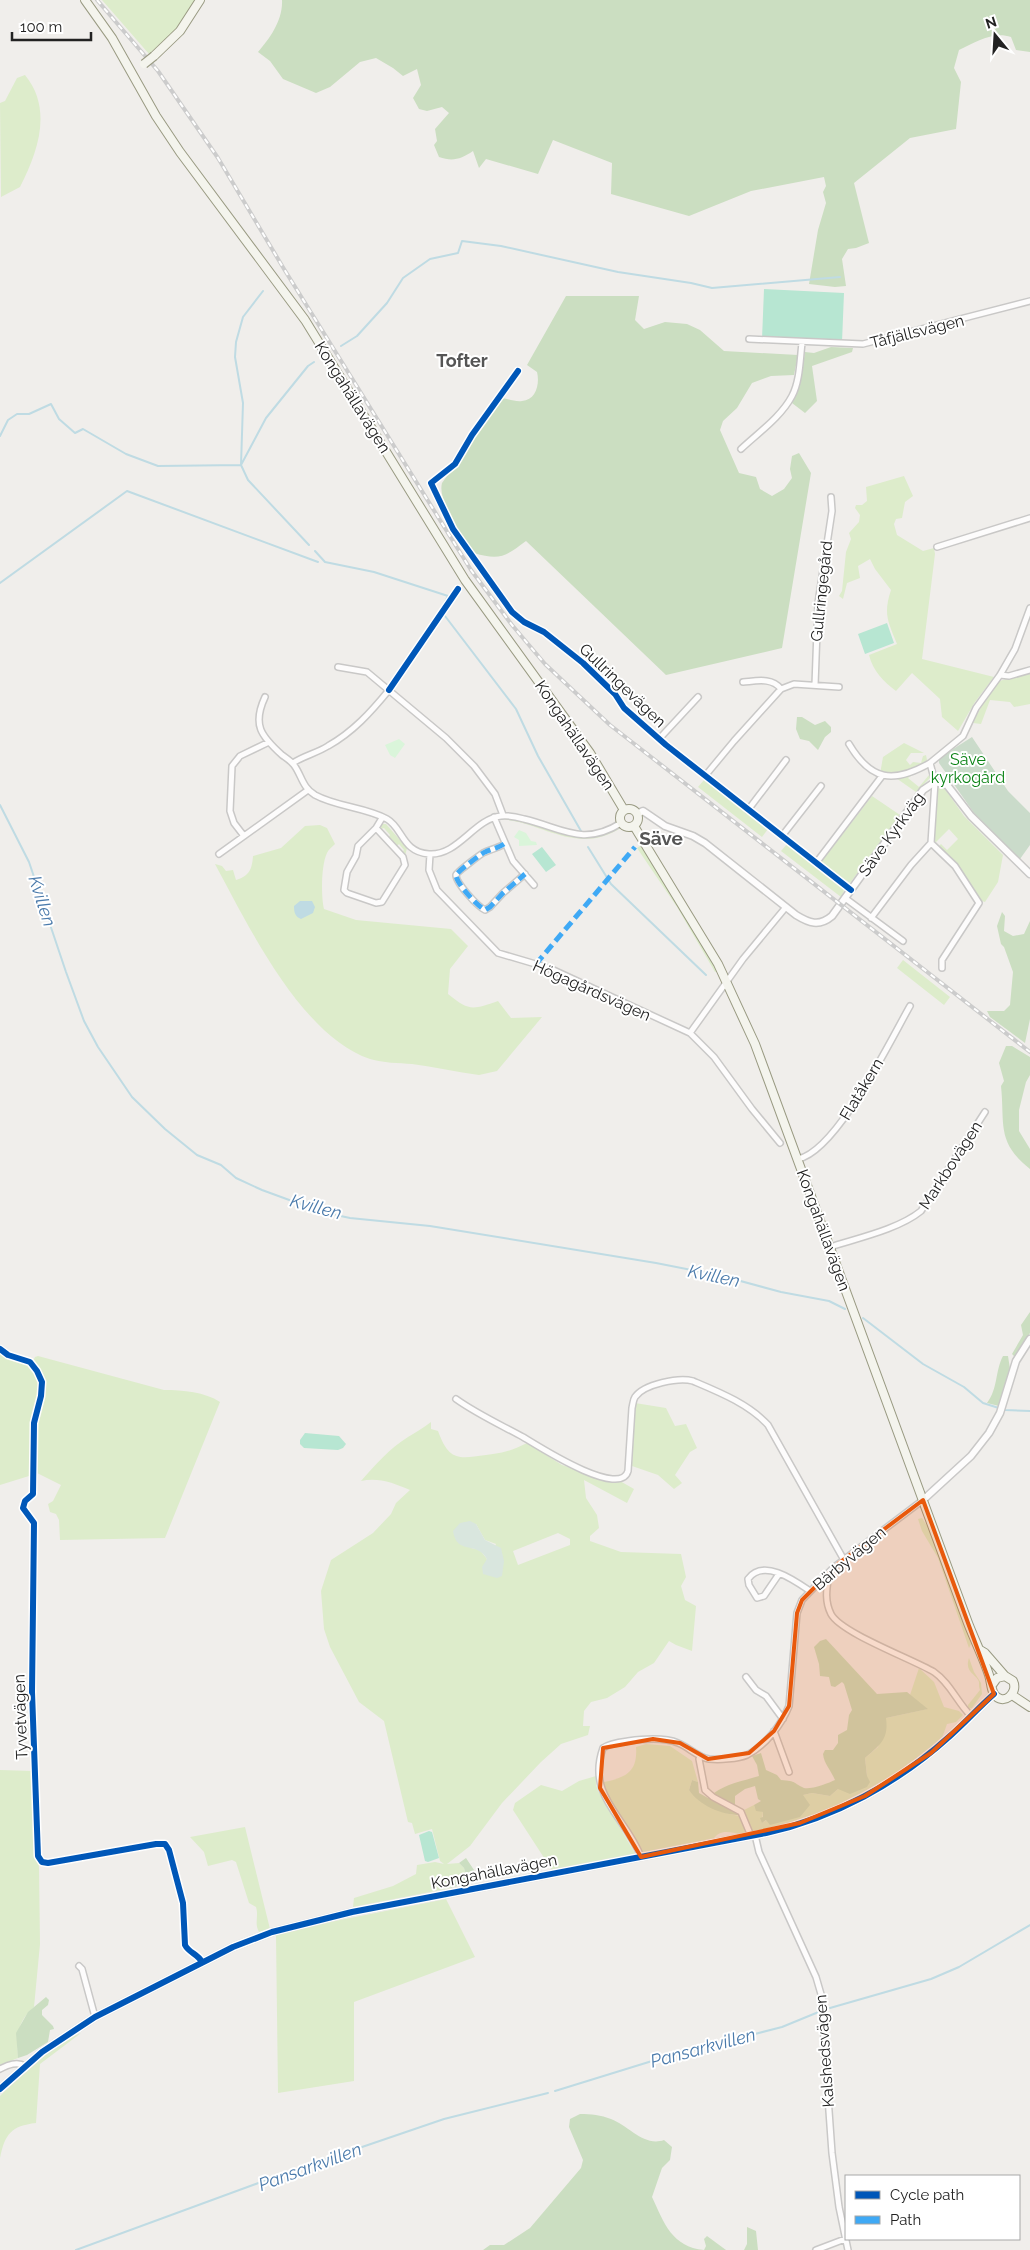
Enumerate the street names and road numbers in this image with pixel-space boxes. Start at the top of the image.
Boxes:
street label: Tåfjällsvägen [868,311,966,352]
street label: Kongahällavägen [311,338,395,457]
street label: Gullringegård [807,540,836,642]
street label: Gullringevägen [575,639,670,731]
street label: Kongahällavägen [531,677,618,794]
street label: Säve Kyrkväg [855,789,928,880]
street label: Högagårdsvägen [530,956,654,1025]
street label: Flatåkern [836,1055,887,1124]
street label: Markbovägen [915,1118,986,1213]
street label: Kongahällavägen [793,1167,854,1294]
street label: Bärbyvägen [809,1523,889,1594]
street label: Tyvetvägen [10,1674,31,1760]
street label: Kongahällavägen [429,1850,559,1893]
street label: Kalshedsvägen [811,1994,838,2108]

